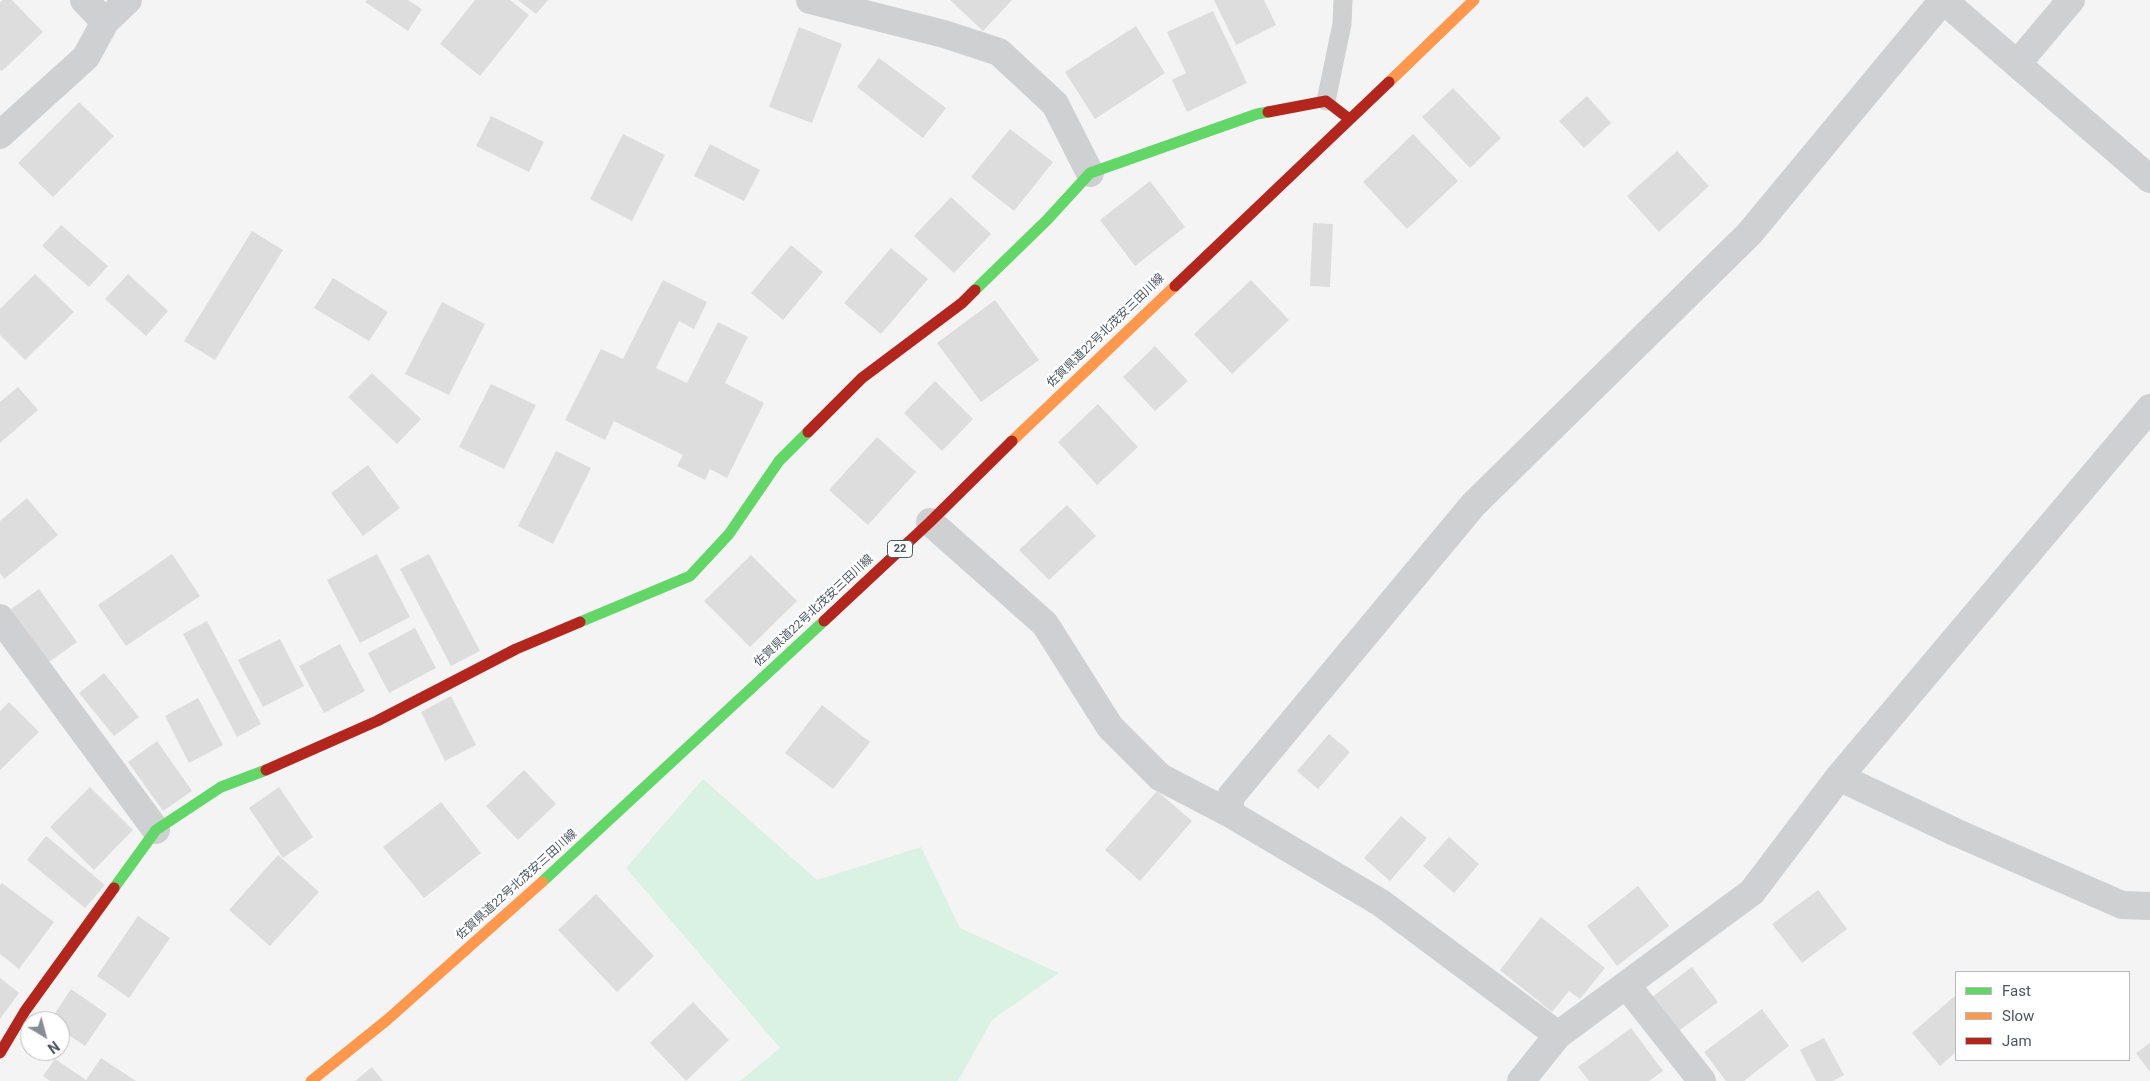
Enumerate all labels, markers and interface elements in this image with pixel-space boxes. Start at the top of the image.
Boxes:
street label: 佐賀県道22号北茂安三田川線 [1044,271,1168,391]
road number: 22 [888,540,912,558]
street label: 佐賀県道22号北茂安三田川線 [751,552,877,670]
street label: 佐賀県道22号北茂安三田川線 [454,827,580,943]
legend [1955,971,2130,1061]
text: Fast [2002,982,2031,1000]
text: Slow [2002,1007,2034,1025]
north arrow [20,1011,70,1061]
text: Jam [2002,1032,2032,1050]
text: N [45,1038,62,1057]

